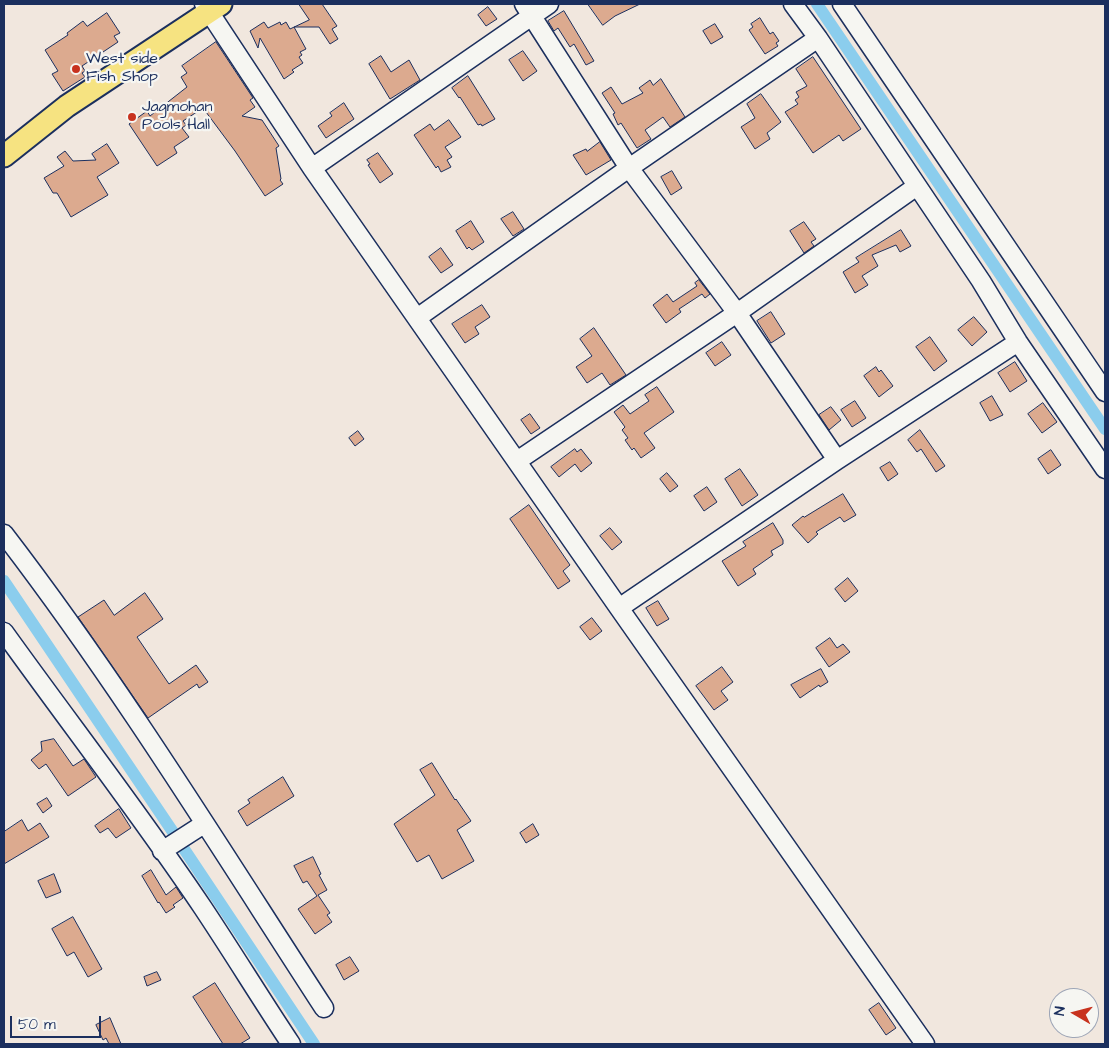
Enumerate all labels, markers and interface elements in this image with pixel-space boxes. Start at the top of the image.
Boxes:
place label: West side Fish Shop [86,50,158,88]
marker: West side Fish Shop [70,63,82,75]
place label: Jagmohan Pools Hall [142,98,212,136]
marker: Jagmohan Pools Hall [126,111,138,123]
north arrow [1049,988,1099,1038]
text: N [1050,1005,1071,1017]
scale bar [12,1006,104,1038]
text: 50 m [18,1014,56,1035]

